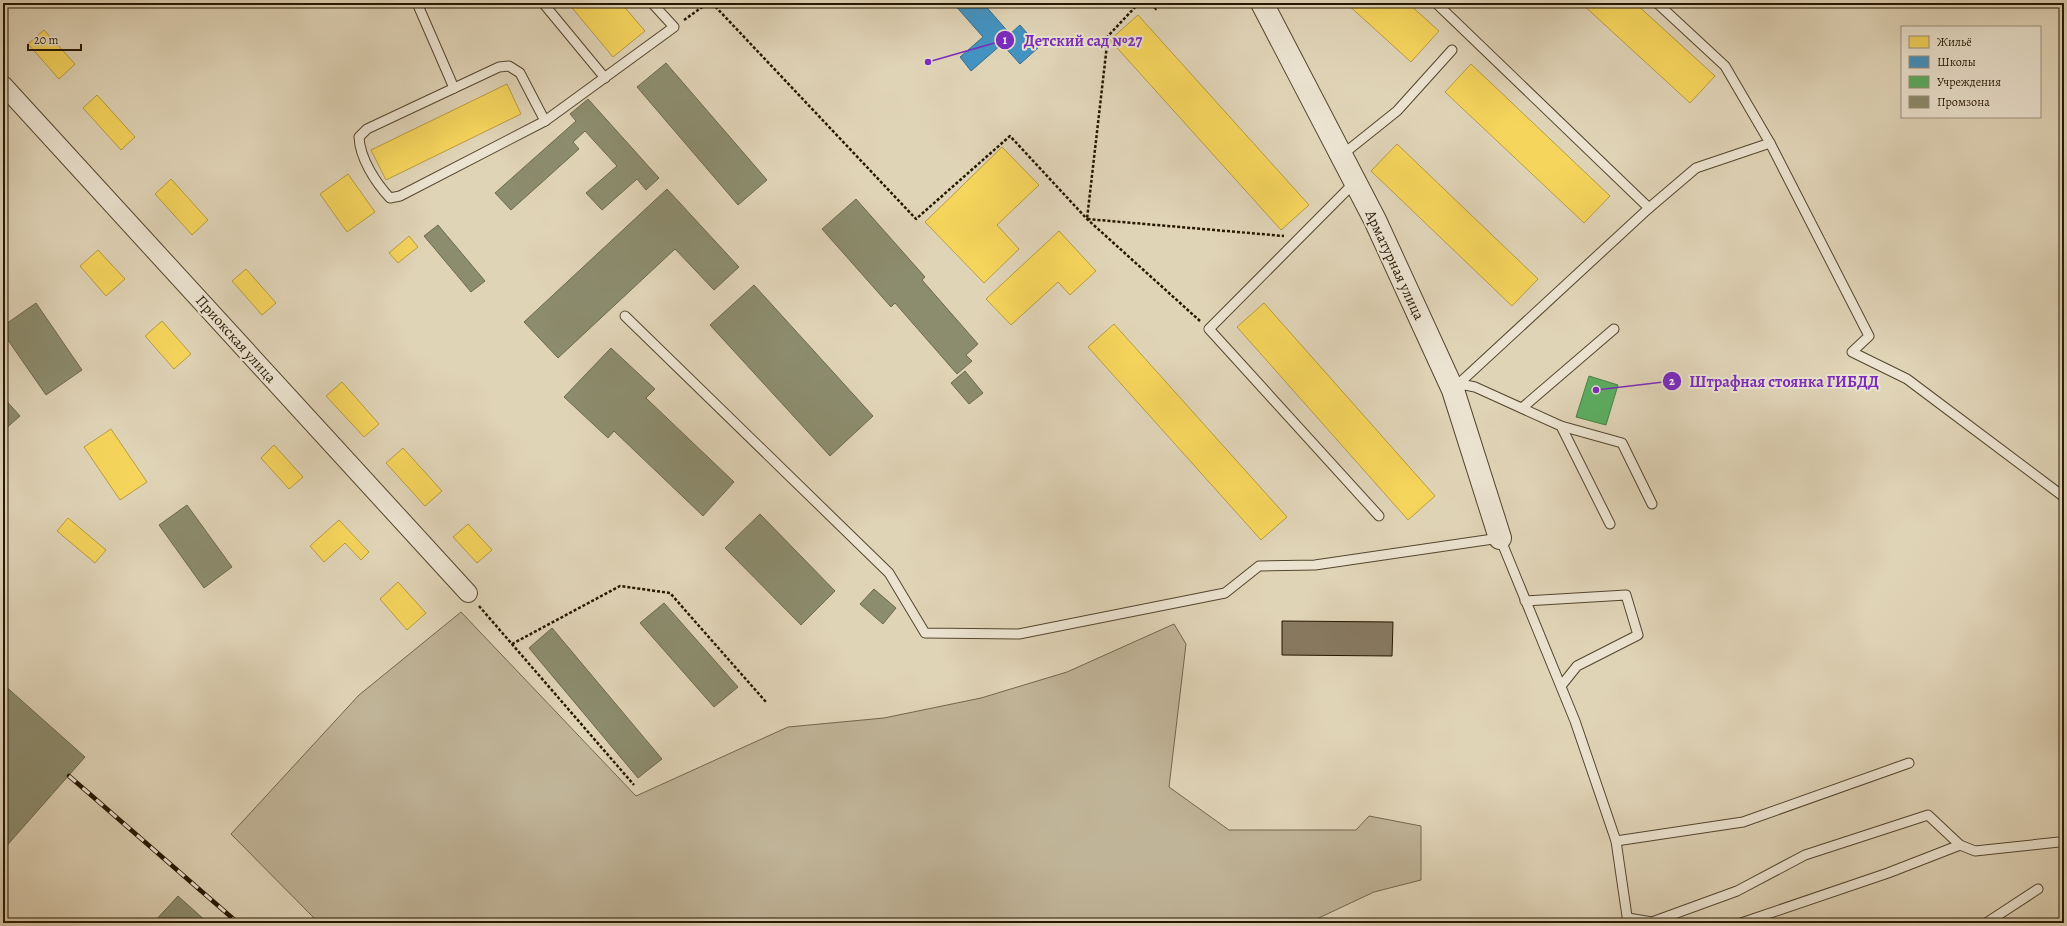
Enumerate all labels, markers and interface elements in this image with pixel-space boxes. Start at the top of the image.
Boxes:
scale bar [28,26,81,52]
callout: Детский сад №27 [995,26,1150,54]
legend [1901,26,2041,118]
text: Детский сад №27 [1024,30,1142,52]
text: 20 m [34,32,58,48]
text: 1 [1003,32,1008,48]
text: Жильё [1937,34,1972,50]
text: Школы [1937,54,1976,70]
text: Учреждения [1937,74,2001,90]
text: Промзона [1937,94,1990,110]
street label: Арматурная улица [1360,206,1429,323]
street label: Приокская улица [191,291,281,387]
callout: Штрафная стоянка ГИБДД [1662,367,1887,395]
text: Штрафная стоянка ГИБДД [1689,371,1879,393]
text: 2 [1669,373,1675,389]

